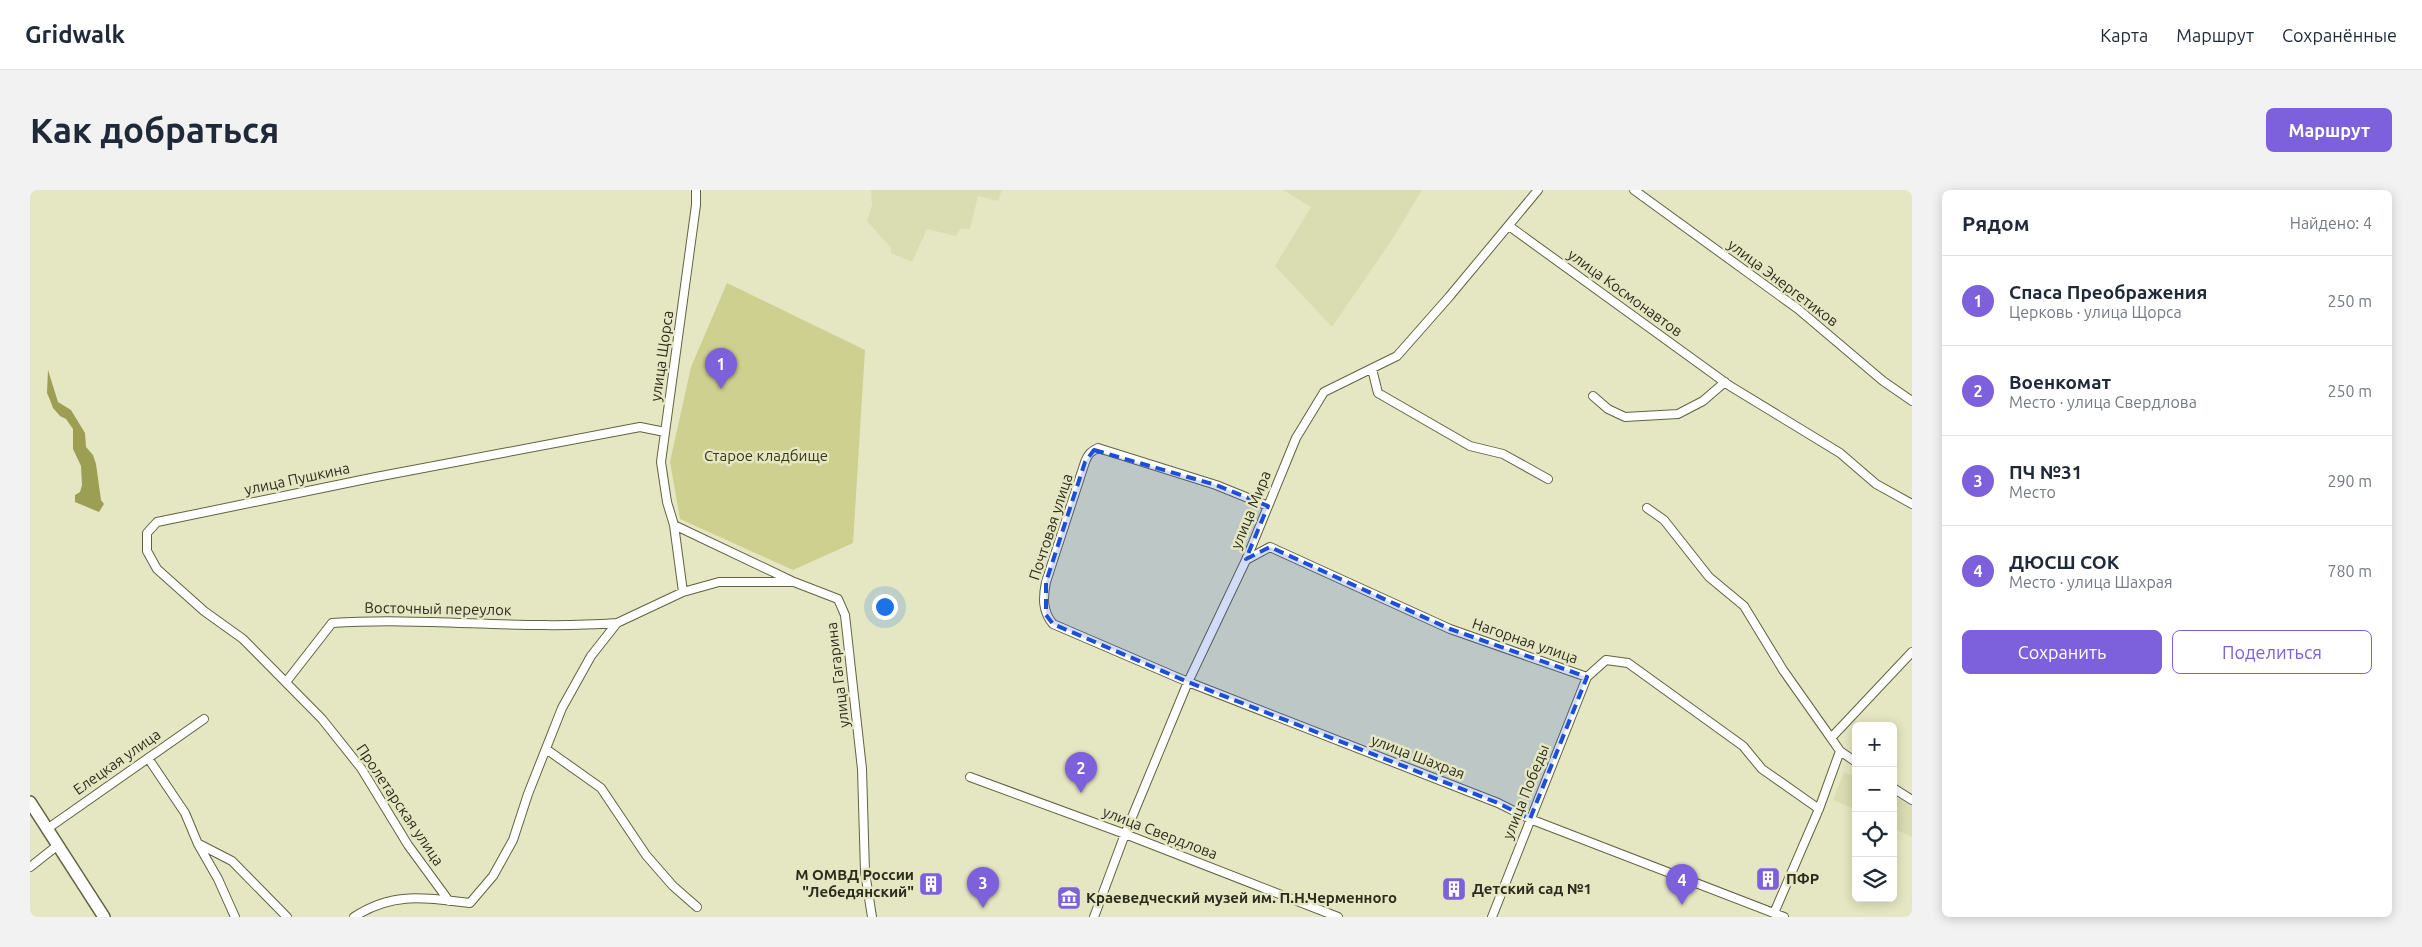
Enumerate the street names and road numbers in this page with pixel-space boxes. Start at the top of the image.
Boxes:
street label: улица Энергетиков [1725,236,1842,330]
street label: улица Космонавтов [1565,245,1686,340]
street label: улица Щорса [647,309,676,402]
street label: улица Пушкина [243,459,351,498]
street label: улица Мира [1227,468,1274,551]
street label: Почтовая улица [1025,471,1076,582]
street label: Восточный переулок [364,599,512,618]
street label: Нагорная улица [1470,614,1580,667]
street label: улица Гагарина [823,621,852,729]
street label: Елецкая улица [70,725,163,798]
street label: улица Шахрая [1369,731,1467,782]
street label: Пролетарская улица [353,741,447,869]
street label: улица Победы [1499,742,1552,842]
street label: улица Свердлова [1100,803,1220,862]

